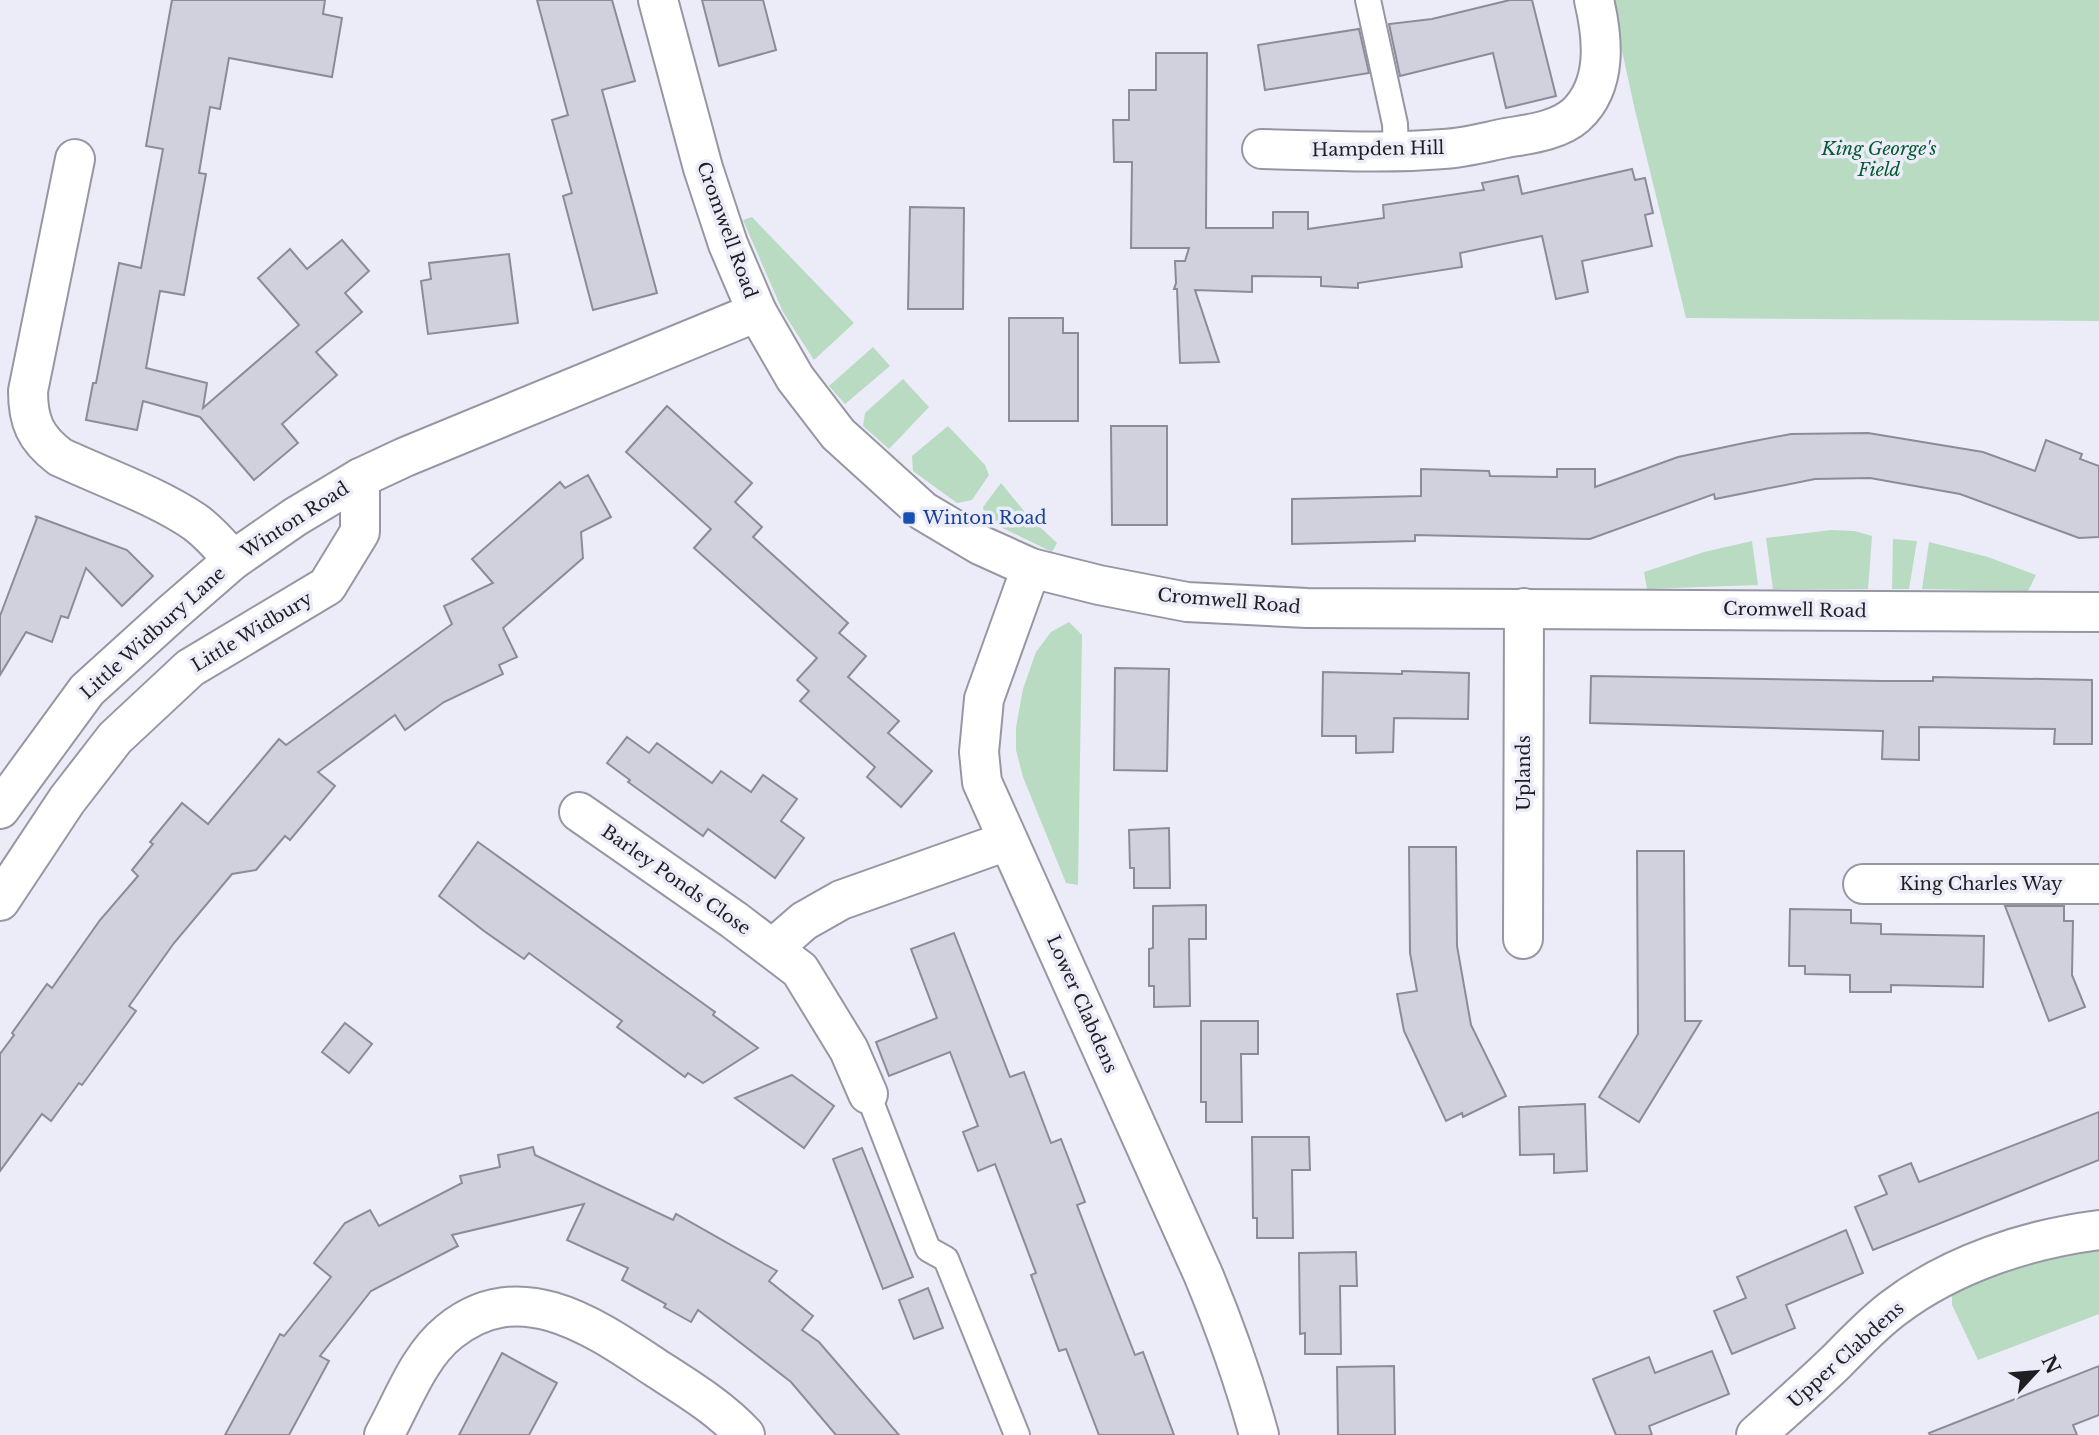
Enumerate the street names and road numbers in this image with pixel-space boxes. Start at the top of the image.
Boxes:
street label: Hampden Hill [1311,137,1445,161]
street label: Cromwell Road [692,159,762,301]
street label: Winton Road [236,477,353,563]
street label: Little Widbury Lane [76,562,230,704]
street label: Cromwell Road [1156,584,1302,618]
street label: Little Widbury [188,587,317,677]
street label: Cromwell Road [1723,598,1867,622]
street label: Uplands [1513,735,1535,811]
street label: Barley Ponds Close [597,820,755,940]
street label: King Charles Way [1899,873,2063,895]
street label: Lower Clabdens [1042,932,1122,1076]
street label: Upper Clabdens [1784,1297,1908,1413]

